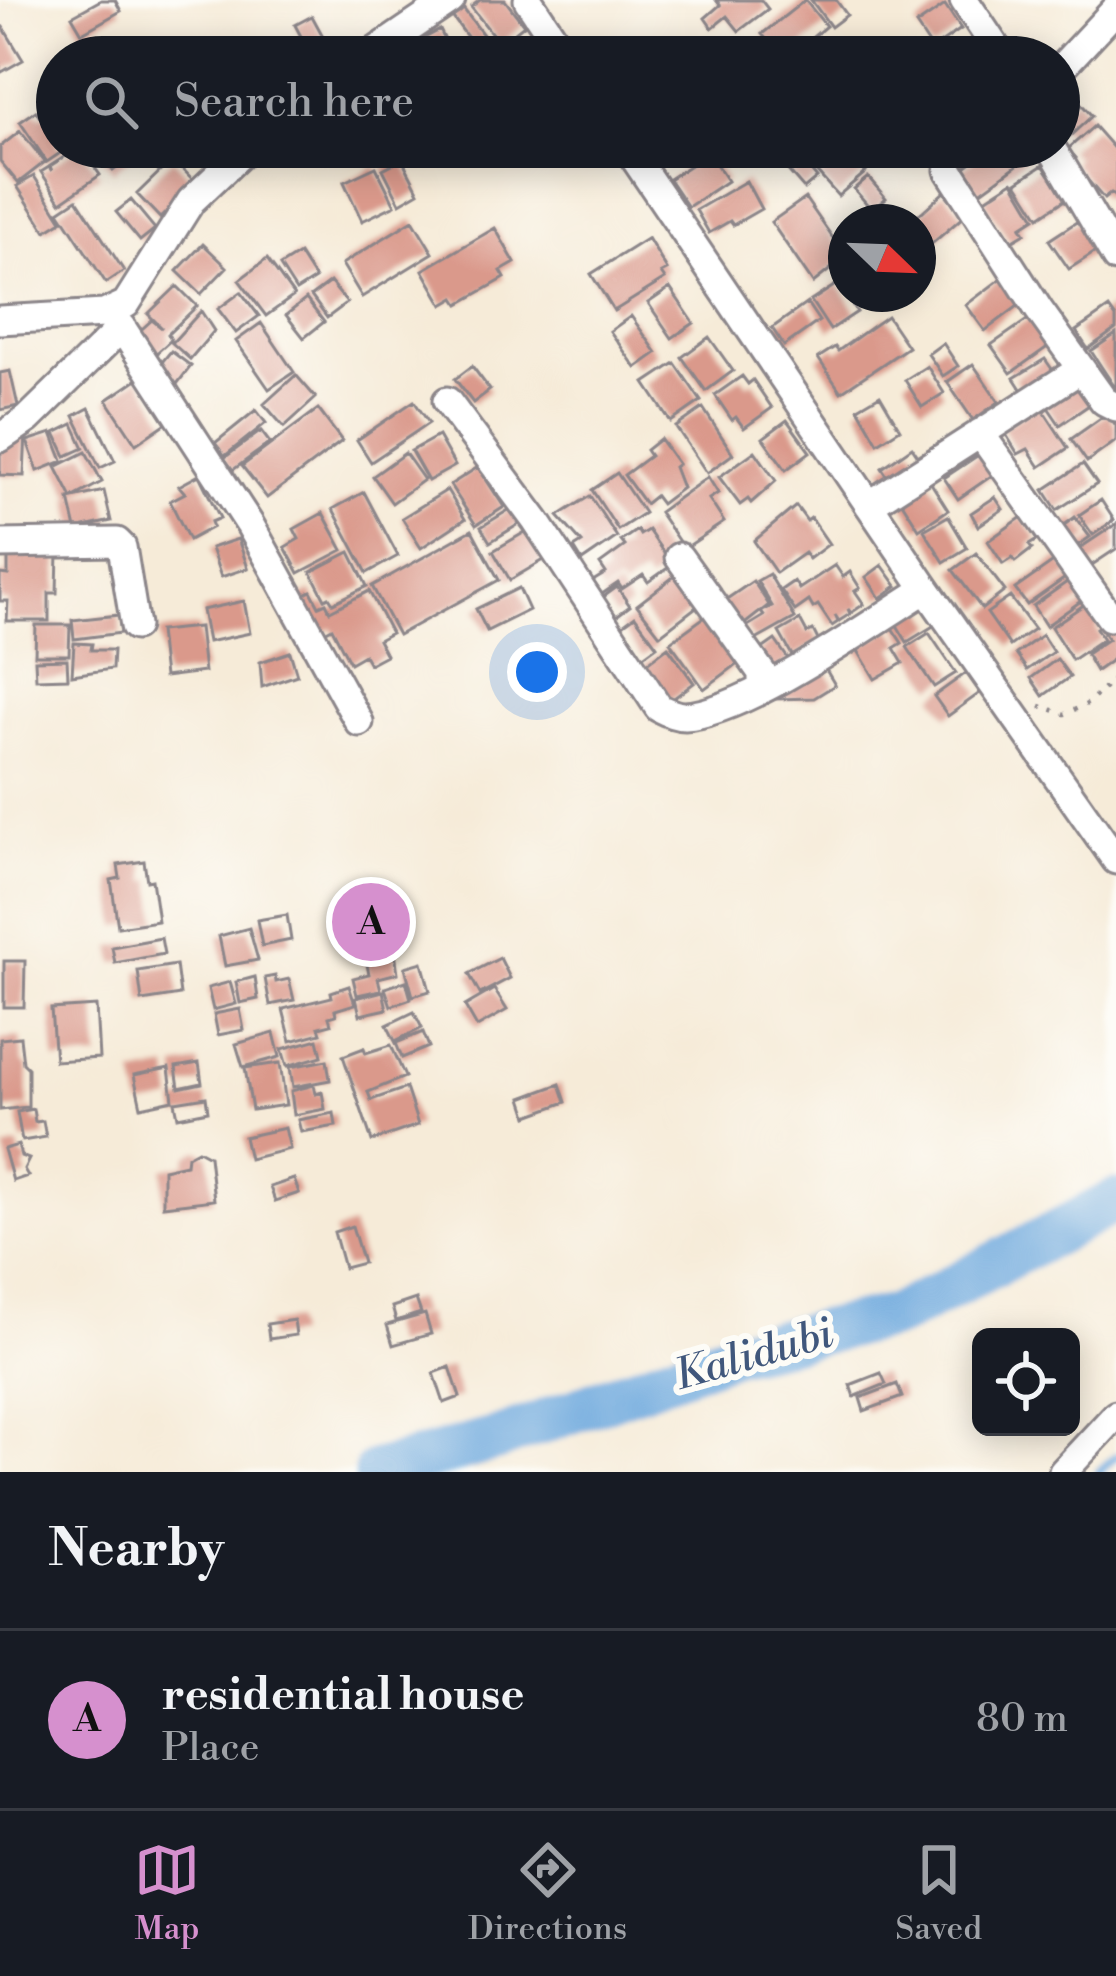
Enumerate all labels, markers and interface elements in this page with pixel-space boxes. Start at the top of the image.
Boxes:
search box [36,36,1080,168]
icon: search [78,69,144,135]
text: Search here [174,74,414,131]
north arrow [828,204,936,312]
your location [507,642,567,702]
pin: A [332,877,410,967]
water label: Kalidubi [668,1307,840,1403]
map controls [972,1328,1080,1436]
button: locate [972,1328,1080,1436]
text: Nearby [48,1518,224,1582]
text: residential house [162,1667,524,1724]
text: A [73,1695,101,1744]
text: 80 m [976,1695,1068,1744]
text: Place [162,1724,259,1773]
tab: Map [134,1837,200,1950]
tab: Directions [468,1837,627,1950]
tab: Saved [895,1837,982,1950]

